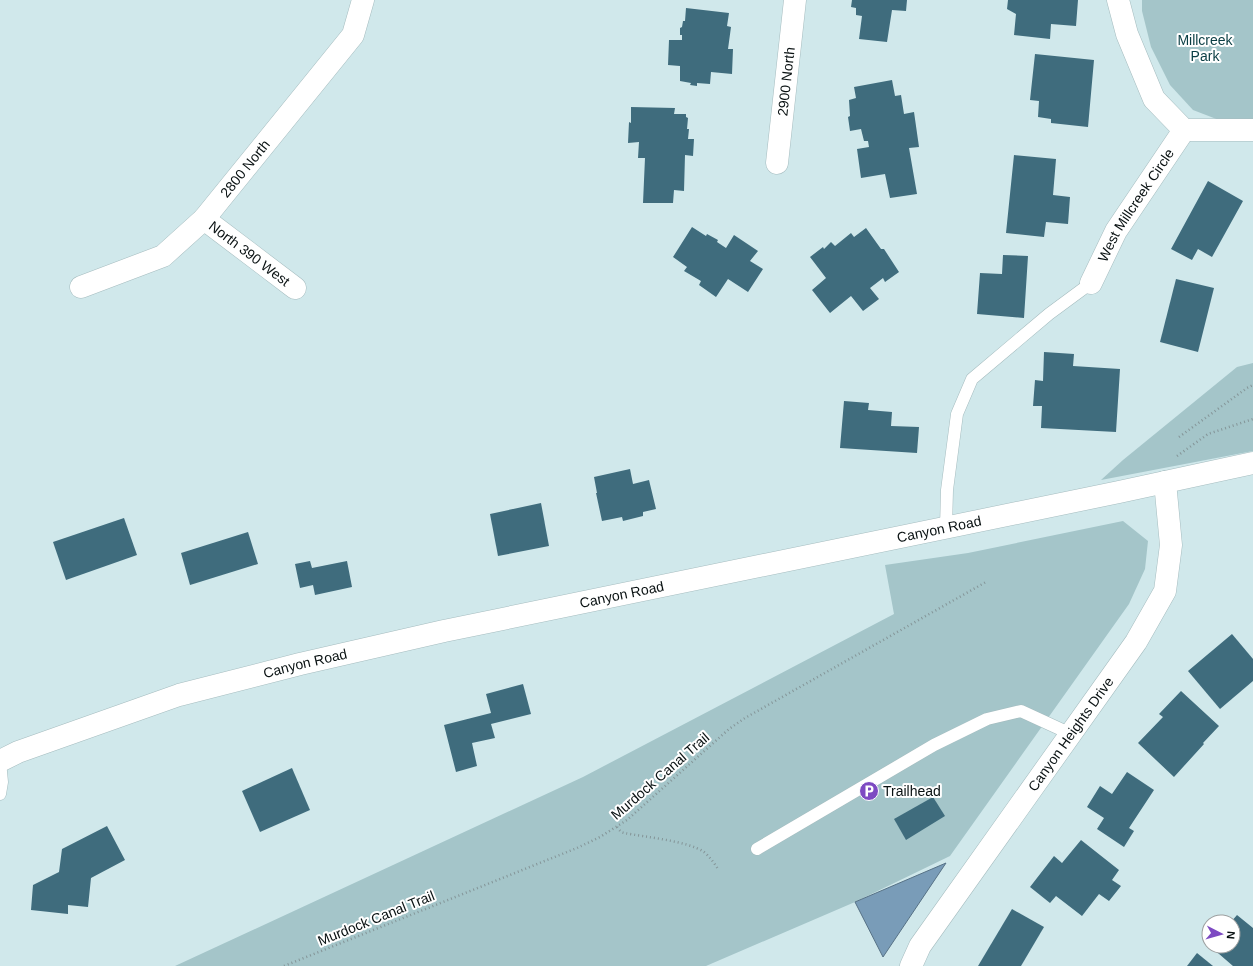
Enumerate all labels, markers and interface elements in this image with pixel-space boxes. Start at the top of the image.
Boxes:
park label: Millcreek Park [1177,32,1234,64]
street label: 2900 North [774,46,798,117]
street label: 2800 North [217,136,273,200]
street label: West Millcreek Circle [1094,145,1177,264]
street label: North 390 West [206,218,293,289]
street label: Canyon Road [895,513,983,546]
street label: Canyon Road [578,578,665,611]
street label: Canyon Road [262,645,349,681]
street label: Canyon Heights Drive [1025,674,1117,794]
street label: Murdock Canal Trail [608,729,712,823]
parking icon: Trailhead [858,780,880,802]
place label: Trailhead [883,783,941,799]
street label: Murdock Canal Trail [315,887,437,949]
north arrow [1201,914,1241,954]
text: N [1225,930,1237,940]

